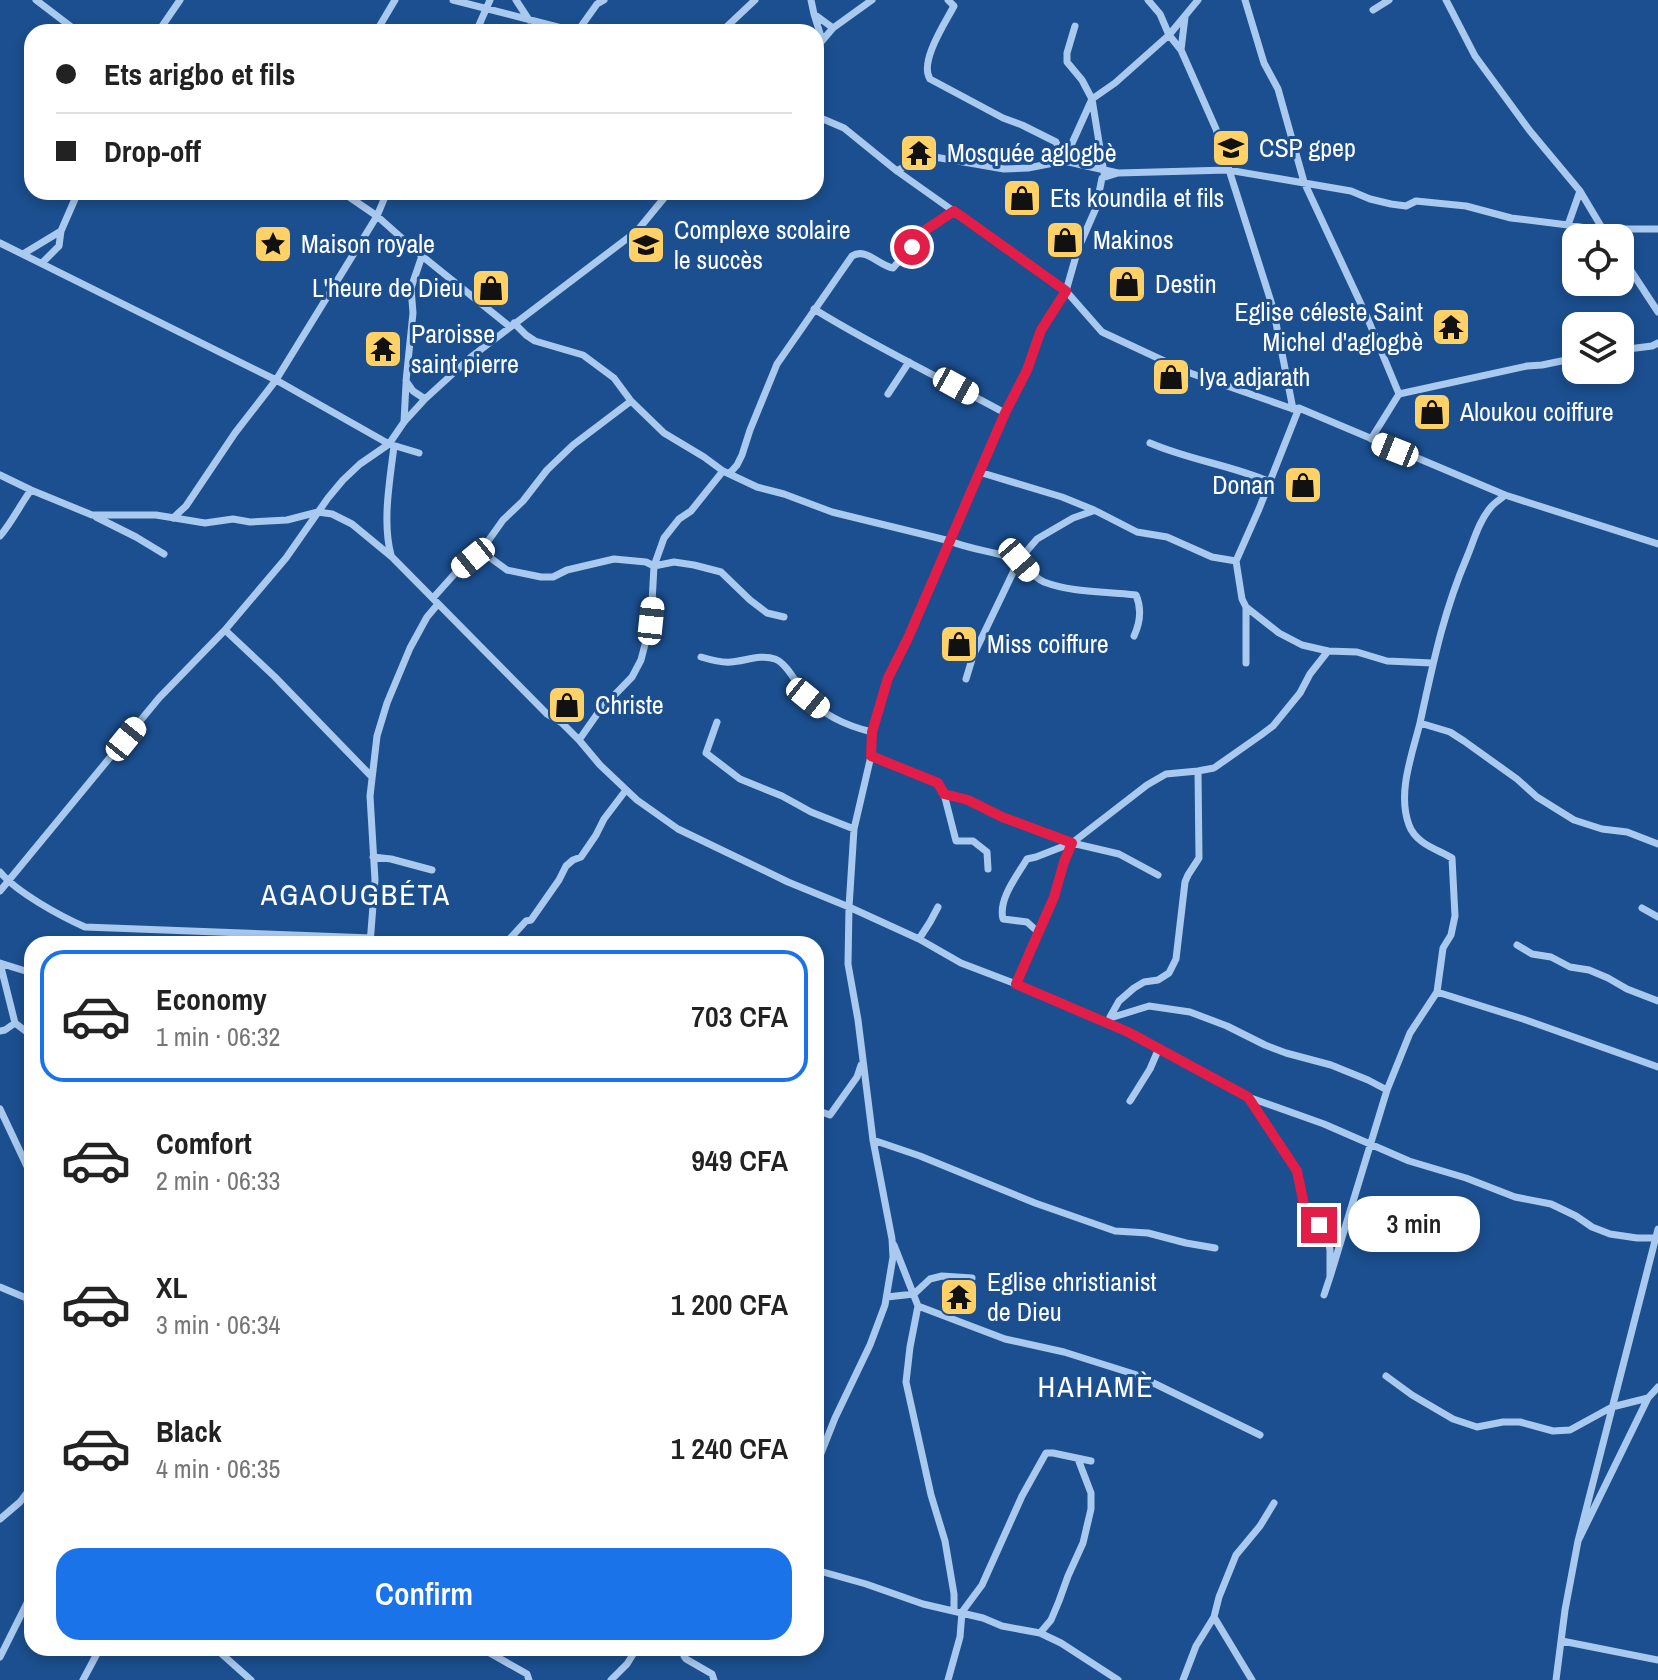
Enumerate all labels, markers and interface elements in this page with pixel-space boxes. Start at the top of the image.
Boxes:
text: Ets arigbo et fils [104,54,295,94]
school or university icon: CSP gpep [1210,127,1252,169]
place label: CSP gpep [1259,130,1356,165]
text: Drop-off [104,131,201,171]
temple icon: Mosquée aglogbè [898,132,940,174]
place label: Mosquée aglogbè [947,135,1117,170]
shop icon: Ets koundila et fils [1001,177,1043,219]
place label: Ets koundila et fils [1050,180,1224,215]
place label: Complexe scolaire le succès [674,212,851,277]
shop icon: Makinos [1044,219,1086,261]
place label: Makinos [1093,222,1174,257]
place icon: Maison royale [252,223,294,265]
school or university icon: Complexe scolaire le succès [625,224,667,266]
map controls [1562,224,1634,384]
button: locate [1562,224,1634,296]
place label: Maison royale [301,226,435,261]
route start [894,229,930,265]
shop icon: Destin [1106,263,1148,305]
place label: Destin [1155,266,1217,301]
shop icon: L'heure de Dieu [470,267,512,309]
place label: L'heure de Dieu [312,270,463,305]
place label: Eglise céleste Saint Michel d'aglogbè [1235,294,1423,359]
temple icon: Eglise céleste Saint Michel d'aglogbè [1430,306,1472,348]
button: layers [1562,312,1634,384]
place label: Paroisse saint pierre [411,316,519,381]
temple icon: Paroisse saint pierre [362,328,404,370]
shop icon: Iya adjarath [1150,356,1192,398]
place label: Iya adjarath [1199,359,1310,394]
car [929,364,983,408]
shop icon: Aloukou coiffure [1411,391,1453,433]
place label: Aloukou coiffure [1459,394,1614,429]
car [1368,430,1422,470]
shop icon: Donan [1282,464,1324,506]
place label: Donan [1212,467,1275,502]
car [447,534,499,582]
car [994,534,1044,586]
car [637,596,665,646]
shop icon: Miss coiffure [938,623,980,665]
place label: Miss coiffure [987,626,1109,661]
car [782,674,834,722]
shop icon: Christe [546,684,588,726]
place label: Christe [595,687,664,722]
car [102,713,150,765]
district label: AGAOUGBÉTA [260,874,451,914]
text: Economy [156,979,267,1019]
icon: car [60,980,132,1052]
text: 703 CFA [691,996,788,1036]
text: 1 min · 06:32 [156,1019,280,1054]
text: Comfort [156,1123,252,1163]
icon: car [60,1124,132,1196]
text: 949 CFA [691,1140,788,1180]
text: 2 min · 06:33 [156,1163,280,1198]
callout: 3 min [1347,1197,1479,1253]
text: 3 min [1387,1206,1441,1241]
route end [1301,1207,1337,1243]
place label: Eglise christianist de Dieu [987,1264,1157,1329]
text: XL [156,1267,187,1307]
icon: car [60,1268,132,1340]
temple icon: Eglise christianist de Dieu [938,1276,980,1318]
text: 1 200 CFA [671,1284,788,1324]
text: 3 min · 06:34 [156,1307,280,1342]
district label: HAHAMÈ [1037,1366,1155,1406]
text: Black [156,1411,222,1451]
icon: car [60,1412,132,1484]
text: 1 240 CFA [671,1428,788,1468]
text: 4 min · 06:35 [156,1451,280,1486]
button: Confirm [56,1548,792,1640]

